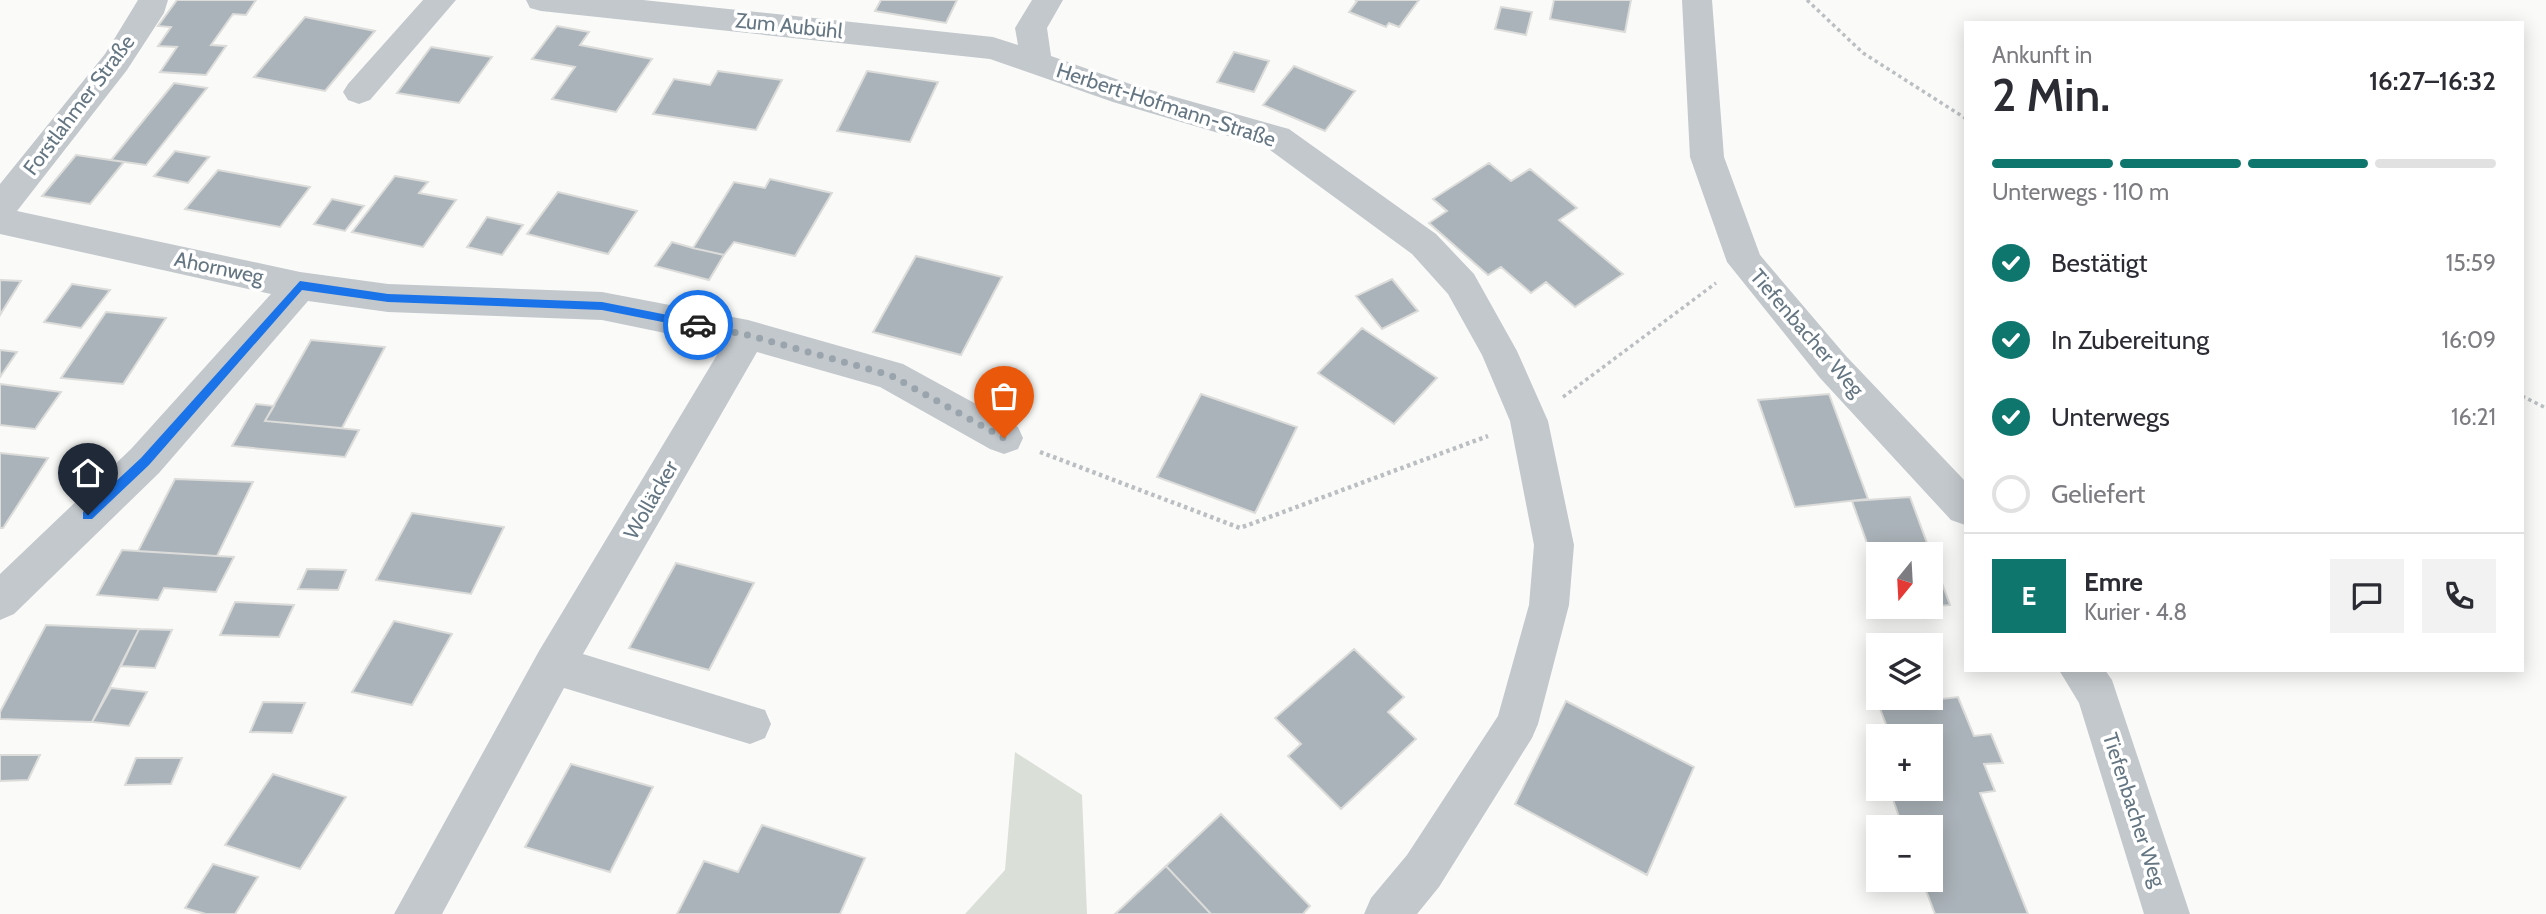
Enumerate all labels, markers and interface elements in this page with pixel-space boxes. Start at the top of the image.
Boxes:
street label: Zum Aubühl [734,7,844,44]
street label: Forstlahmer Straße [18,29,140,180]
text: Ankunft in [1992,41,2092,69]
street label: Herbert-Hofmann-Straße [1053,57,1279,152]
text: 16:27–16:32 [2369,65,2496,97]
text: 2 Min. [1992,67,2110,123]
text: Unterwegs · 110 m [1992,178,2169,206]
icon: check [1992,244,2030,282]
street label: Ahornweg [172,246,266,289]
text: Bestätigt [2051,247,2148,279]
text: 15:59 [2446,249,2496,277]
street label: Tiefenbacher Weg [1745,264,1870,402]
courier [663,290,733,360]
icon: car [679,306,717,344]
icon: check [1992,321,2030,359]
text: In Zubereitung [2051,324,2209,356]
text: 16:09 [2442,326,2496,354]
pin [974,366,1034,438]
icon: bag [985,377,1023,415]
icon: check [1992,398,2030,436]
text: Unterwegs [2051,401,2170,433]
text: 16:21 [2451,403,2496,431]
pin [58,443,118,515]
icon: home [69,454,107,492]
street label: Wolläcker [618,456,683,543]
text: Geliefert [2051,478,2145,510]
north arrow [1866,542,1942,620]
map controls [1866,542,1943,892]
button: chat [2330,559,2404,633]
button: phone [2422,559,2496,633]
text: Emre [2084,566,2143,598]
text: E [2022,580,2036,612]
text: Kurier · 4.8 [2084,598,2187,626]
button: layers [1866,633,1943,710]
button: + [1866,724,1943,801]
street label: Tiefenbacher Weg [2098,730,2171,891]
button: − [1866,815,1943,892]

